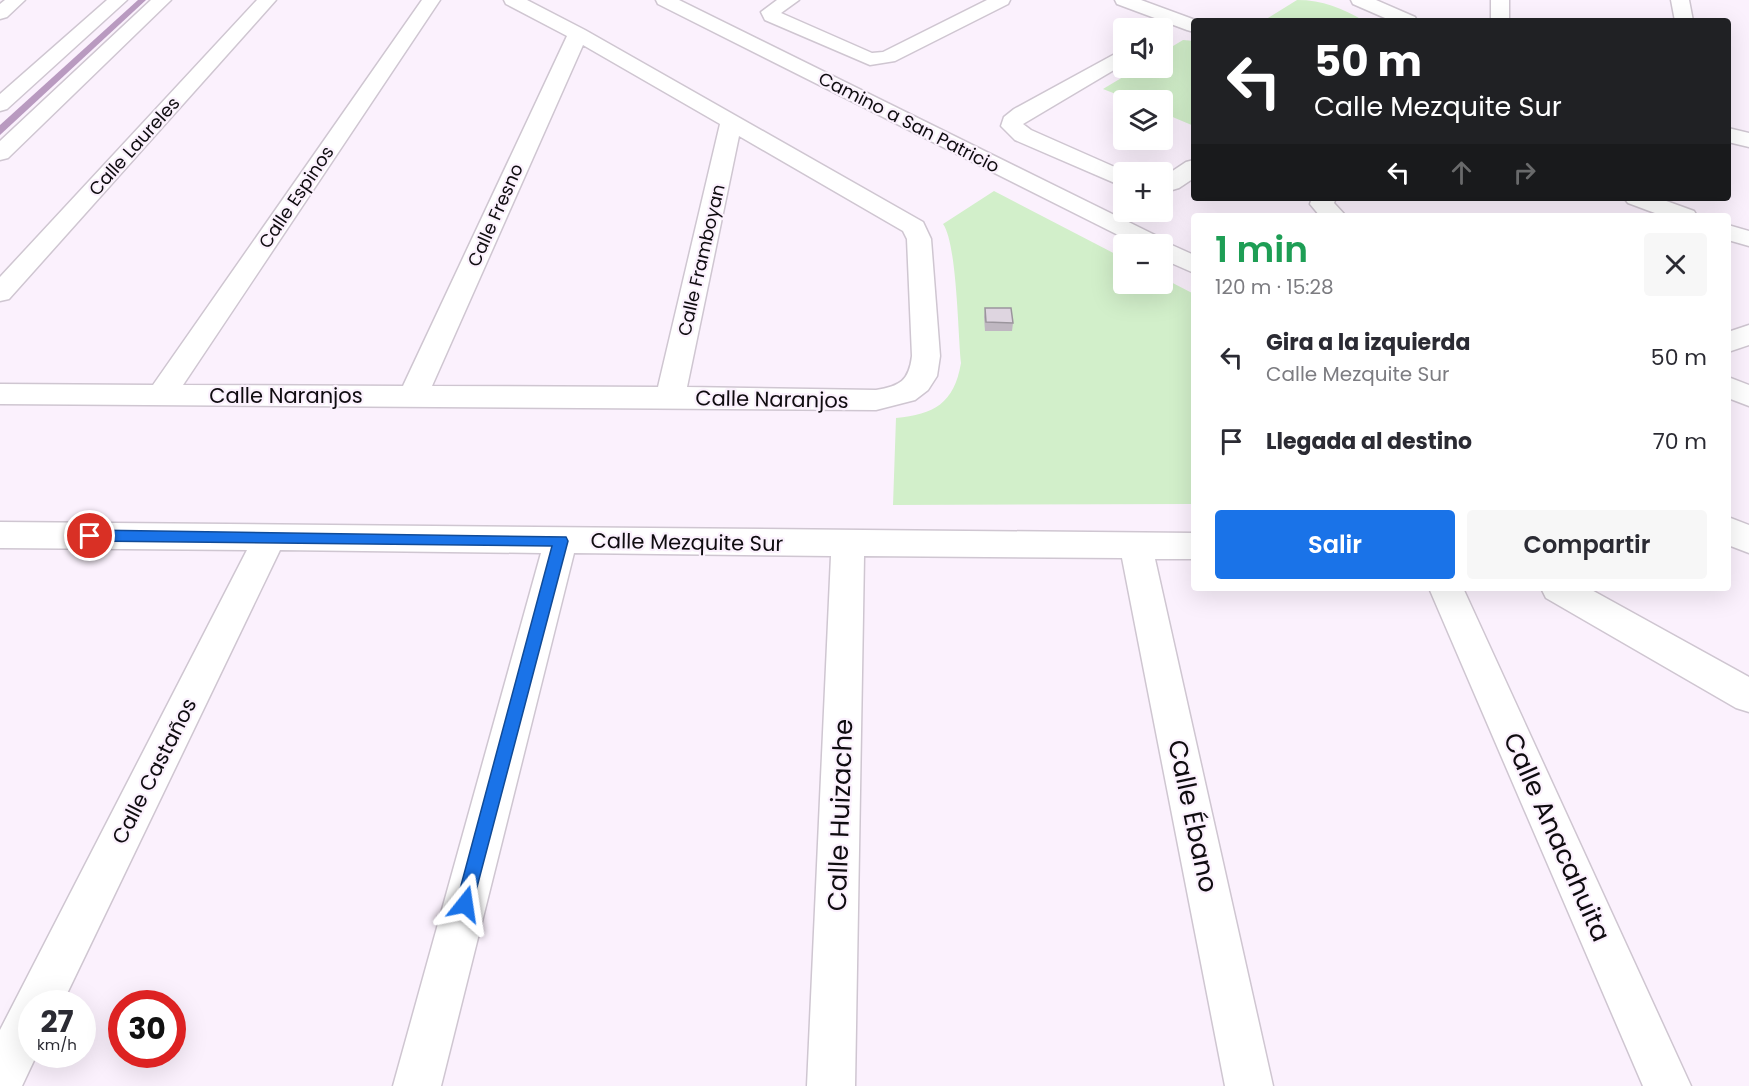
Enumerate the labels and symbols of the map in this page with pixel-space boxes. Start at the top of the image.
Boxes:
street label: Camino a San Patricio [814,65,1004,179]
street label: Calle Laureles [83,91,185,201]
street label: Calle Espinos [252,141,340,253]
street label: Calle Fresno [461,160,529,270]
street label: Calle Framboyan [671,182,731,338]
street label: Calle Naranjos [209,381,363,410]
street label: Calle Naranjos [695,383,849,415]
pin [64,510,115,561]
street label: Calle Mezquite Sur [590,526,784,558]
street label: Calle Castaños [105,693,203,849]
street label: Calle Huizache [819,718,861,912]
street label: Calle Anacahuita [1495,727,1619,947]
street label: Calle Ébano [1159,736,1227,896]
position arrow [433,872,497,936]
speed limit sign: 30 [108,990,186,1068]

